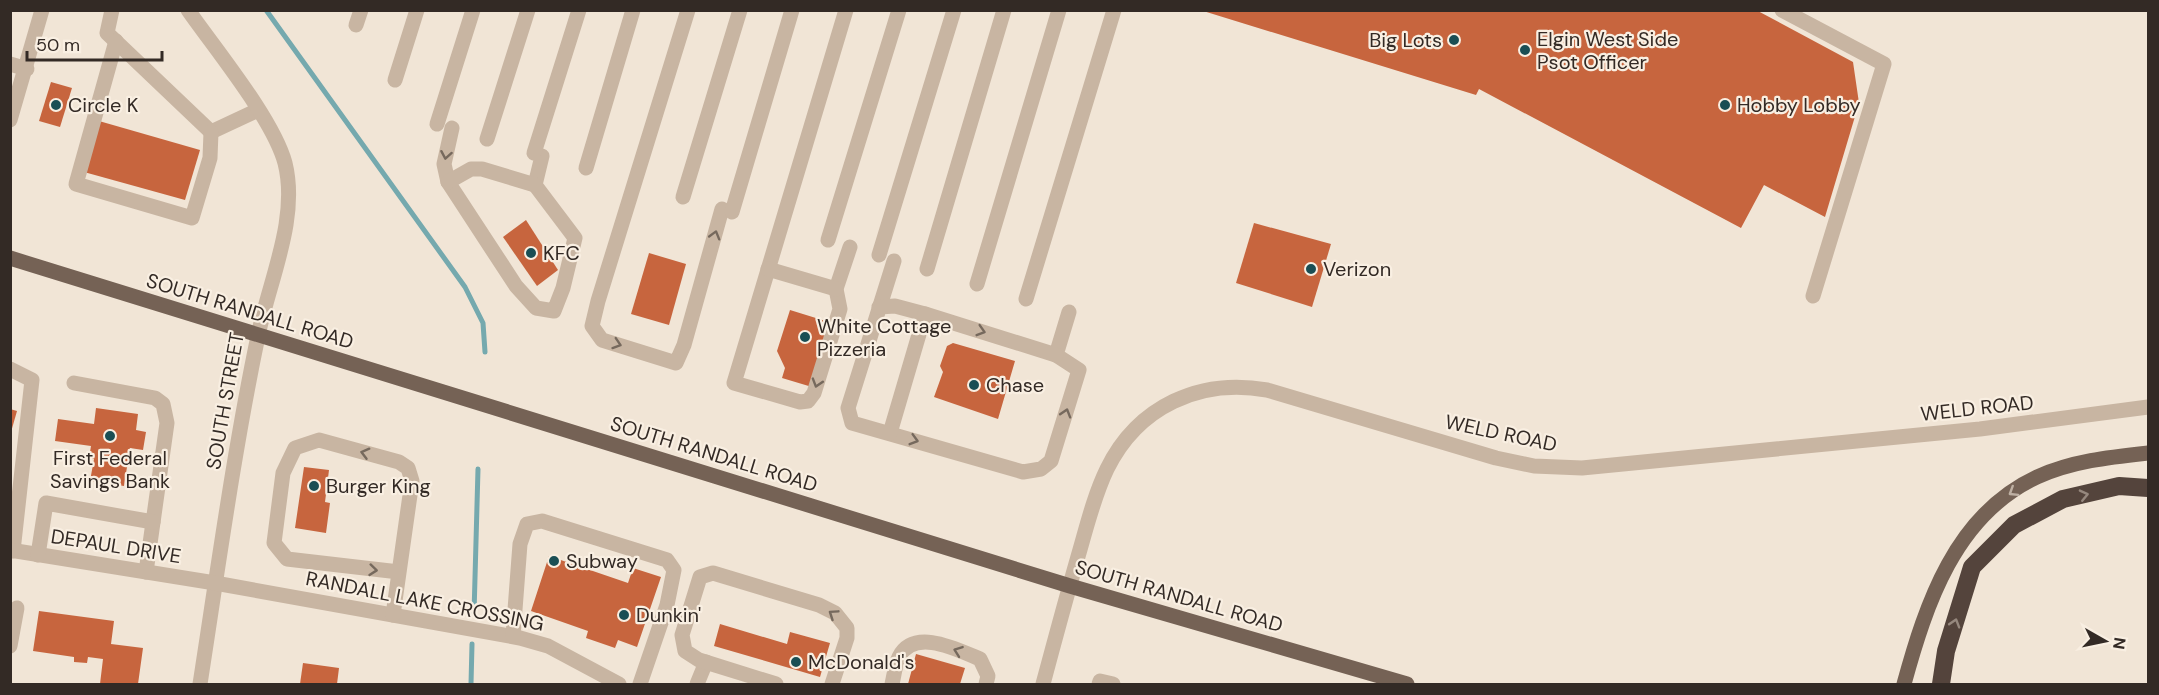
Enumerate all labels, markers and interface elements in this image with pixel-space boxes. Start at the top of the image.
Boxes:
scale bar [27,24,162,62]
place label: Elgin West Side Psot Officer [1537,26,1678,75]
place label: Big Lots [1369,27,1442,53]
text: 50 m [36,33,80,57]
marker: Big Lots [1447,33,1461,47]
marker: Elgin West Side Psot Officer [1518,43,1532,57]
place label: Circle K [68,92,139,118]
place label: Hobby Lobby [1737,92,1861,118]
marker: Circle K [49,98,63,112]
marker: Hobby Lobby [1718,98,1732,112]
one-way arrow [441,151,453,160]
one-way arrow [708,230,720,241]
place label: KFC [543,240,580,266]
marker: KFC [524,246,538,260]
place label: Verizon [1323,256,1391,282]
marker: Verizon [1304,262,1318,276]
street label: SOUTH RANDALL ROAD [143,267,357,355]
place label: White Cottage Pizzeria [817,313,951,362]
one-way arrow [975,324,986,336]
marker: White Cottage Pizzeria [798,330,812,344]
street label: SOUTH STREET [200,331,250,471]
one-way arrow [611,337,622,350]
place label: Chase [986,372,1044,398]
one-way arrow [812,377,824,388]
marker: Chase [967,378,981,392]
street label: WELD ROAD [1919,389,2035,427]
one-way arrow [1059,408,1071,419]
street label: WELD ROAD [1443,408,1559,458]
street label: SOUTH RANDALL ROAD [607,410,821,498]
marker: First Federal Savings Bank [103,429,117,443]
one-way arrow [909,433,919,446]
place label: First Federal Savings Bank [50,445,170,494]
one-way arrow [360,448,371,460]
place label: Burger King [326,473,431,499]
marker: Burger King [307,479,321,493]
one-way arrow [2009,485,2020,496]
one-way arrow [2079,489,2089,502]
street label: DEPAUL DRIVE [49,523,183,569]
place label: Subway [566,548,638,574]
marker: Subway [547,554,561,568]
street label: SOUTH RANDALL ROAD [1072,554,1286,638]
one-way arrow [369,563,378,575]
street label: RANDALL LAKE CROSSING [304,565,546,637]
place label: Dunkin' [636,602,701,628]
marker: Dunkin' [617,608,631,622]
one-way arrow [829,610,840,621]
north arrow [2075,611,2135,671]
one-way arrow [1948,618,1960,629]
text: N [2108,636,2131,651]
one-way arrow [954,646,965,658]
place label: McDonald's [808,649,914,675]
marker: McDonald's [789,655,803,669]

